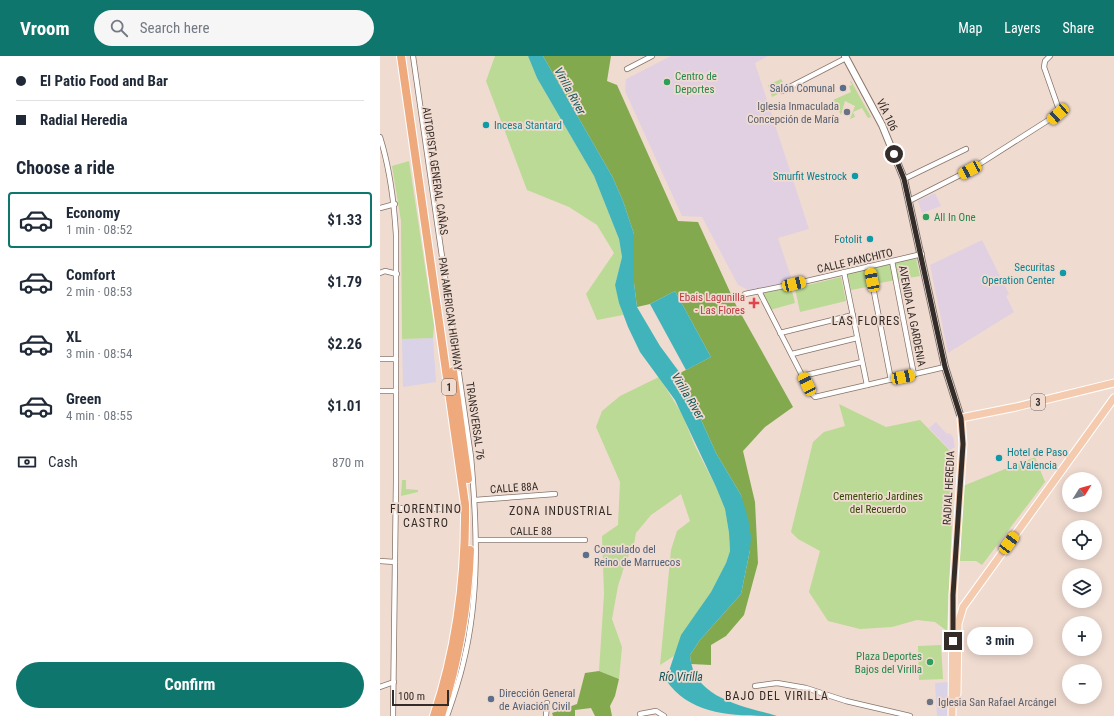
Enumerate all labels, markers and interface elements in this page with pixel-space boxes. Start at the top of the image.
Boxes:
search box [94,10,374,46]
text: Vroom [20,17,70,40]
icon: search [108,17,130,39]
text: Search here [140,19,209,37]
text: Map [958,20,982,36]
text: Layers [1004,20,1041,36]
text: Share [1063,20,1094,36]
water label: Virilla River [551,65,589,117]
place label: Centro de Deportes [675,70,717,96]
text: El Patio Food and Bar [40,72,168,90]
marker: Centro de Deportes [662,77,672,87]
place label: Salón Comunal [770,82,835,95]
marker: Salón Comunal [838,83,848,93]
street label: VÍA 106 [874,97,900,133]
place label: Iglesia Inmaculada Concepción de María [747,100,839,126]
car [1045,102,1071,126]
street label: AUTOPISTA GENERAL CAÑAS [420,106,450,236]
marker: Iglesia Inmaculada Concepción de María [842,107,852,117]
text: Radial Heredia [40,111,128,129]
place label: Incesa Stantard [494,119,562,132]
marker: Incesa Stantard [481,120,491,130]
route start [885,145,903,163]
text: Choose a ride [16,157,115,178]
car [957,159,983,181]
place label: Smurfit Westrock [773,170,847,183]
marker: Smurfit Westrock [850,171,860,181]
icon: car [18,202,54,238]
text: Economy [66,204,120,222]
text: $1.33 [327,211,362,229]
place label: All In One [934,211,976,224]
marker: All In One [921,212,931,222]
text: 1 min · 08:52 [66,222,132,237]
place label: Fotolit [834,233,862,246]
marker: Fotolit [865,234,875,244]
street label: CALLE PANCHITO [816,246,894,276]
street label: PAN AMERICAN HIGHWAY [436,256,464,372]
place label: Securitas Operation Center [982,261,1056,287]
icon: car [18,264,54,300]
street label: AVENIDA LA GARDENIA [896,264,928,368]
text: Comfort [66,266,115,284]
car [864,267,880,293]
marker: Securitas Operation Center [1058,268,1068,278]
text: $1.79 [327,273,362,291]
car [781,275,807,293]
text: 2 min · 08:53 [66,284,132,299]
place label: Ebais Lagunilla - Las Flores [679,291,745,317]
marker: Ebais Lagunilla - Las Flores [748,297,760,309]
district label: LAS FLORES [832,314,900,328]
icon: car [18,326,54,362]
text: XL [66,328,82,346]
text: $2.26 [327,335,362,353]
text: 3 min · 08:54 [66,346,132,361]
car [890,369,916,385]
water label: Virilla River [669,370,708,422]
car [796,371,818,397]
road number: 1 [442,379,456,395]
street label: TRANSVERSAL 76 [463,381,487,461]
icon: car [18,388,54,424]
text: Green [66,390,101,408]
road number: 3 [1031,394,1045,410]
text: $1.01 [327,397,362,415]
text: 4 min · 08:55 [66,408,132,423]
place label: Hotel de Paso La Valencia [1007,446,1068,472]
street label: RADIAL HEREDIA [941,450,957,526]
icon: cash [16,451,38,473]
text: Cash [48,453,78,471]
marker: Hotel de Paso La Valencia [994,453,1004,463]
text: 870 m [332,455,364,470]
north arrow [1062,472,1102,512]
map controls [1062,472,1102,704]
street label: CALLE 88A [489,480,539,496]
park label: Cementerio Jardines del Recuerdo [833,490,923,516]
district label: FLORENTINO CASTRO [390,502,462,530]
district label: ZONA INDUSTRIAL [509,504,613,518]
button: locate [1062,520,1102,560]
street label: CALLE 88 [510,525,552,538]
car [997,530,1021,556]
place label: Consulado del Reino de Marruecos [594,543,680,569]
marker: Consulado del Reino de Marruecos [581,550,591,560]
button: layers [1062,568,1102,608]
button: + [1062,616,1102,656]
callout: 3 min [967,627,1033,655]
route end [944,632,962,650]
text: 3 min [986,633,1014,648]
place label: Plaza Deportes Bajos del Virilla [855,650,922,676]
marker: Plaza Deportes Bajos del Virilla [925,657,935,667]
button: Confirm [16,662,364,708]
button: − [1062,664,1102,704]
water label: Río Virilla [659,670,703,684]
place label: Dirección General de Aviación Civil [499,687,575,713]
scale bar [392,688,449,707]
district label: BAJO DEL VIRILLA [725,689,829,703]
text: 100 m [398,690,425,703]
marker: Dirección General de Aviación Civil [486,694,496,704]
place label: Iglesia San Rafael Arcángel [938,696,1056,709]
marker: Iglesia San Rafael Arcángel [925,697,935,707]

